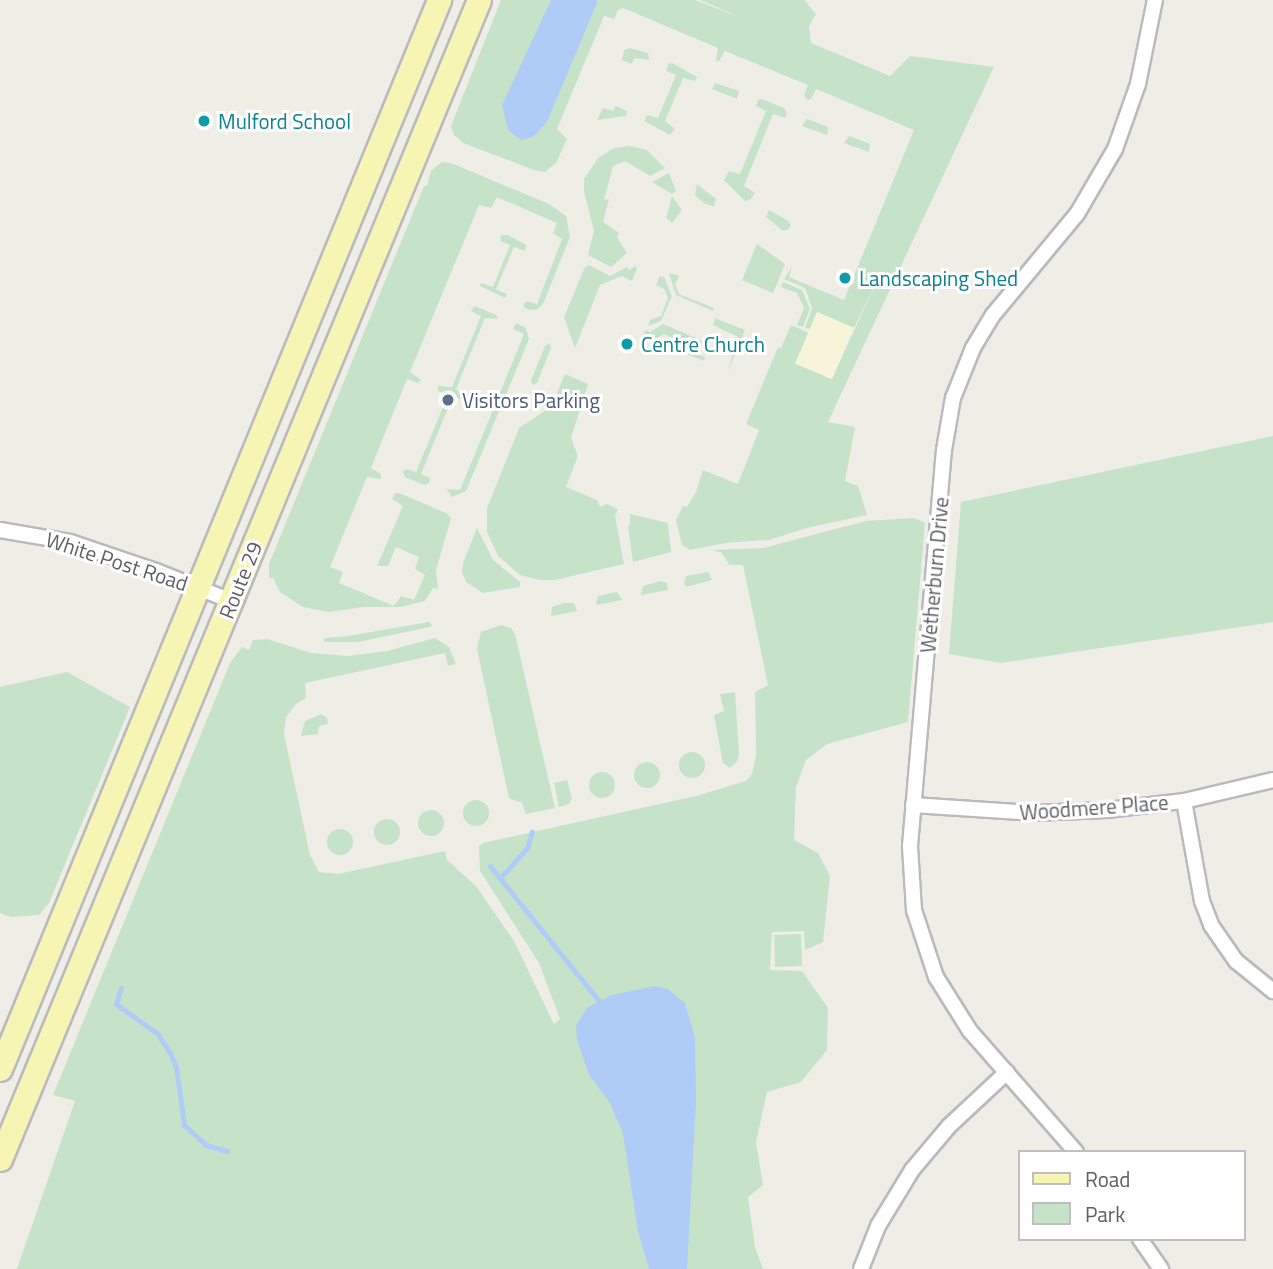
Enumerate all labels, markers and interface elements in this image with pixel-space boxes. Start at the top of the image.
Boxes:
place label: Mulford School [218,108,351,134]
marker: Mulford School [196,113,212,129]
place label: Landscaping Shed [859,265,1018,291]
marker: Landscaping Shed [837,270,853,286]
place label: Centre Church [641,331,765,357]
marker: Centre Church [619,336,635,352]
place label: Visitors Parking [462,387,600,413]
marker: Visitors Parking [440,392,456,408]
street label: Wetherburn Drive [915,496,953,654]
street label: White Post Road [43,526,191,596]
street label: Route 29 [213,538,267,622]
street label: Woodmere Place [1019,789,1169,825]
legend [1018,1150,1245,1241]
text: Road [1085,1163,1130,1195]
text: Park [1085,1198,1125,1230]

